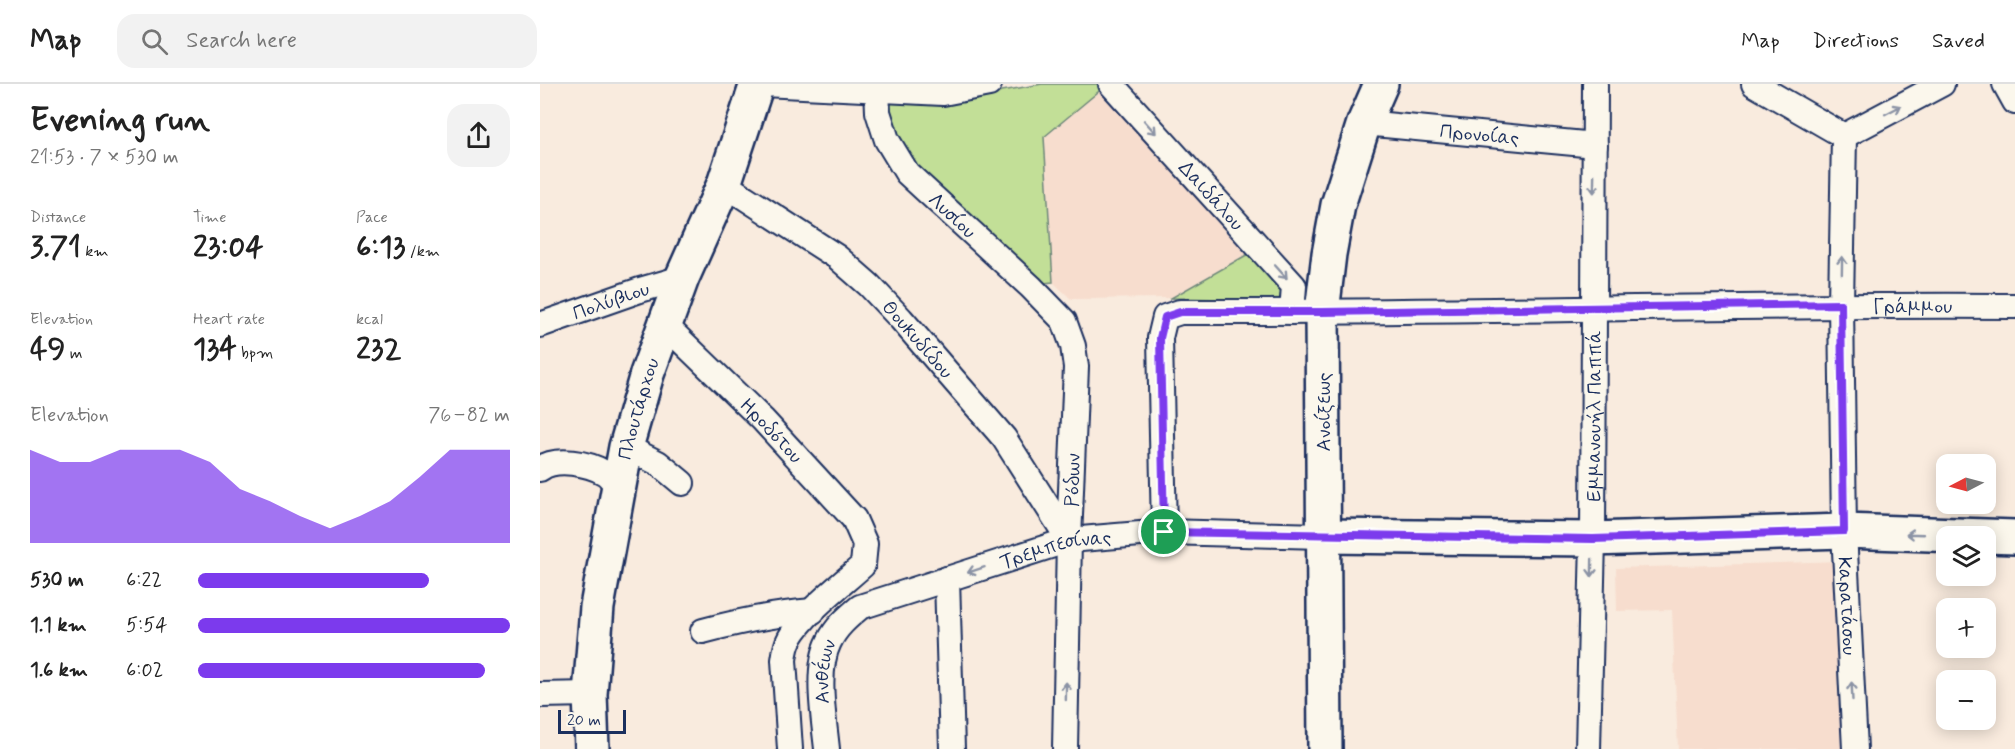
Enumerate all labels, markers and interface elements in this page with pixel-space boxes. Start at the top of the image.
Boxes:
search box [117,14,537,68]
text: Map [30,23,81,60]
icon: search [138,25,171,58]
text: Search here [186,27,297,55]
text: Map [1741,27,1780,55]
text: Directions [1813,27,1899,55]
text: Saved [1932,27,1985,55]
text: Evening run [30,99,210,143]
button: share [447,104,510,167]
one-way arrow [1884,104,1901,116]
street label: Προνοίας [1438,118,1520,153]
one-way arrow [1143,120,1157,135]
text: 21:53 · 7 × 530 m [30,144,179,171]
street label: Δαιδάλου [1172,155,1249,237]
one-way arrow [1588,174,1600,194]
street label: Λυσίου [922,187,982,245]
text: Distance [30,207,86,228]
text: Time [193,207,227,228]
text: Pace [356,207,388,228]
text: 3.71 [30,228,81,267]
text: 23:04 [193,228,263,267]
text: 6:13 [356,228,405,267]
text: km [81,241,109,262]
text: /km [405,241,440,262]
one-way arrow [1836,255,1848,275]
one-way arrow [1274,264,1288,279]
street label: Πολύβιου [569,276,653,328]
street label: Γράμμου [1873,294,1952,321]
street label: Θουκυδίδου [875,295,959,385]
text: Elevation [30,309,93,330]
text: Heart rate [193,309,265,330]
text: kcal [356,309,383,330]
text: 49 [30,330,65,369]
text: 134 [193,330,237,369]
text: 232 [356,330,401,369]
street label: Εμμανουήλ Παππά [1581,330,1609,502]
text: m [65,343,82,364]
text: bpm [237,343,273,364]
street label: Πλουτάρχου [612,354,667,462]
street label: Ανοίξεως [1311,372,1338,451]
street label: Ηροδότου [733,393,808,470]
text: Elevation [30,402,109,429]
text: 76–82 m [428,402,510,429]
street label: Ρόδων [1059,453,1088,507]
north arrow [1936,454,1996,514]
map controls [1936,454,1996,730]
pin [1138,506,1189,557]
icon: arrive [1147,515,1180,548]
street label: Τρεμπεσίνας [997,524,1113,576]
button: layers [1936,526,1996,586]
one-way arrow [1905,528,1925,539]
street label: Καρατάσου [1830,556,1862,656]
one-way arrow [1586,558,1598,578]
one-way arrow [967,565,986,576]
text: 530 m [30,567,84,594]
text: 6:22 [126,567,162,594]
button: + [1936,598,1996,658]
text: 1.1 km [30,612,87,639]
text: 5:54 [126,612,167,639]
street label: Ανθέων [809,635,844,704]
text: 1.6 km [30,657,88,684]
text: 6:02 [126,657,163,684]
button: − [1936,670,1996,730]
one-way arrow [1060,681,1072,701]
one-way arrow [1846,681,1857,701]
scale bar [558,707,626,734]
text: 20 m [567,710,601,731]

